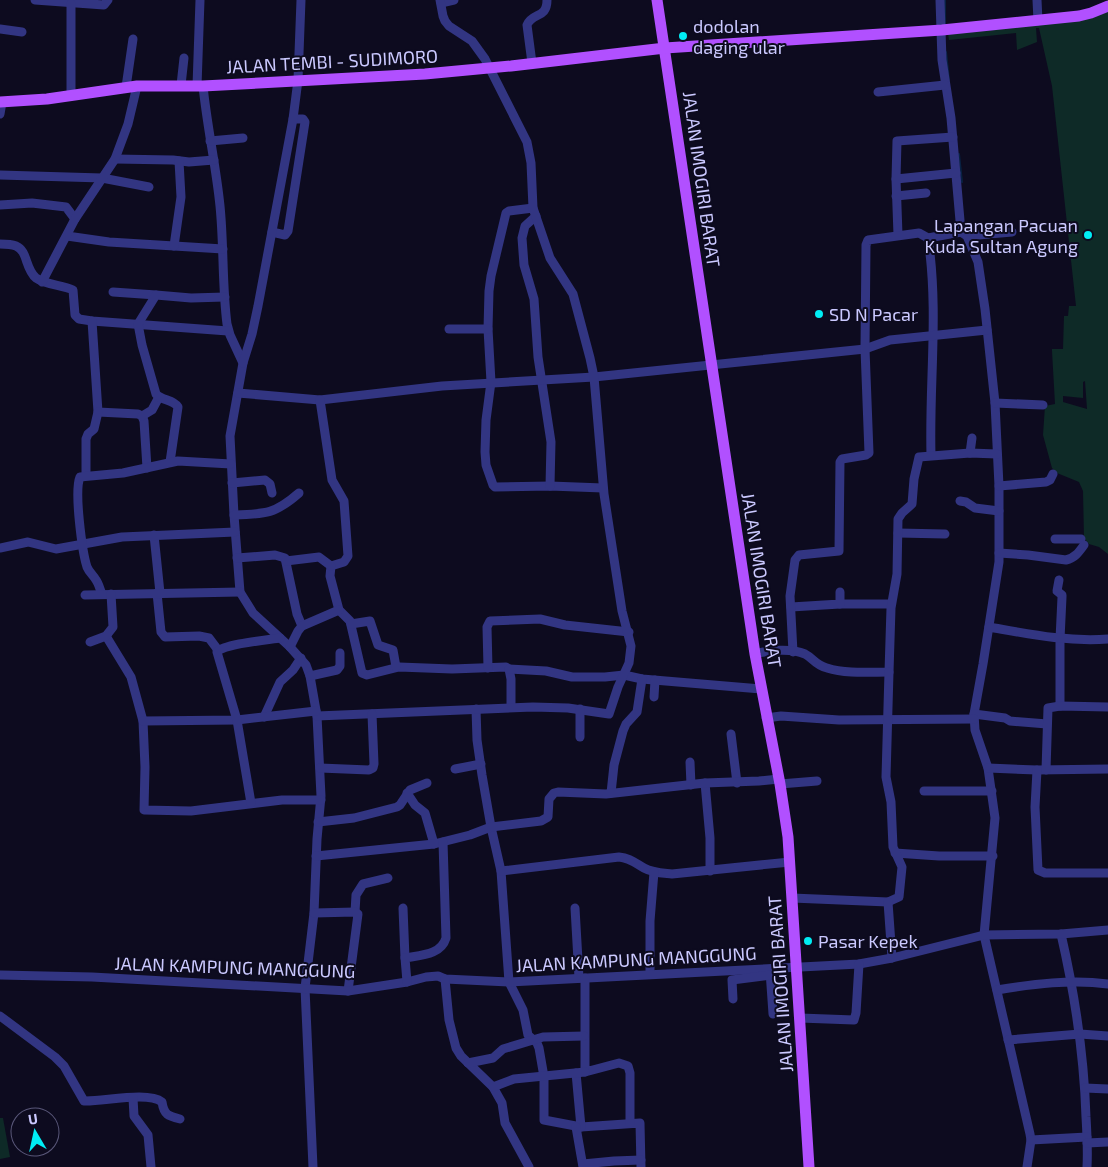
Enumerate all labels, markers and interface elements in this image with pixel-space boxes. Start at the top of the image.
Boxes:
place label: dodolan daging ular [693,15,785,58]
marker: dodolan daging ular [677,30,689,42]
street label: JALAN TEMBI - SUDIMORO [226,44,438,78]
street label: JALAN IMOGIRI BARAT [679,90,725,269]
place label: Lapangan Pacuan Kuda Sultan Agung [925,214,1078,257]
marker: Lapangan Pacuan Kuda Sultan Agung [1082,229,1094,241]
place label: SD N Pacar [829,303,918,325]
marker: SD N Pacar [813,308,825,320]
street label: JALAN IMOGIRI BARAT [737,491,787,670]
street label: JALAN IMOGIRI BARAT [763,894,797,1073]
place label: Pasar Kepek [818,930,918,952]
marker: Pasar Kepek [802,935,814,947]
street label: JALAN KAMPUNG MANGGUNG [515,942,757,976]
street label: JALAN KAMPUNG MANGGUNG [114,952,356,982]
north arrow [10,1107,60,1157]
text: U [27,1110,39,1128]

